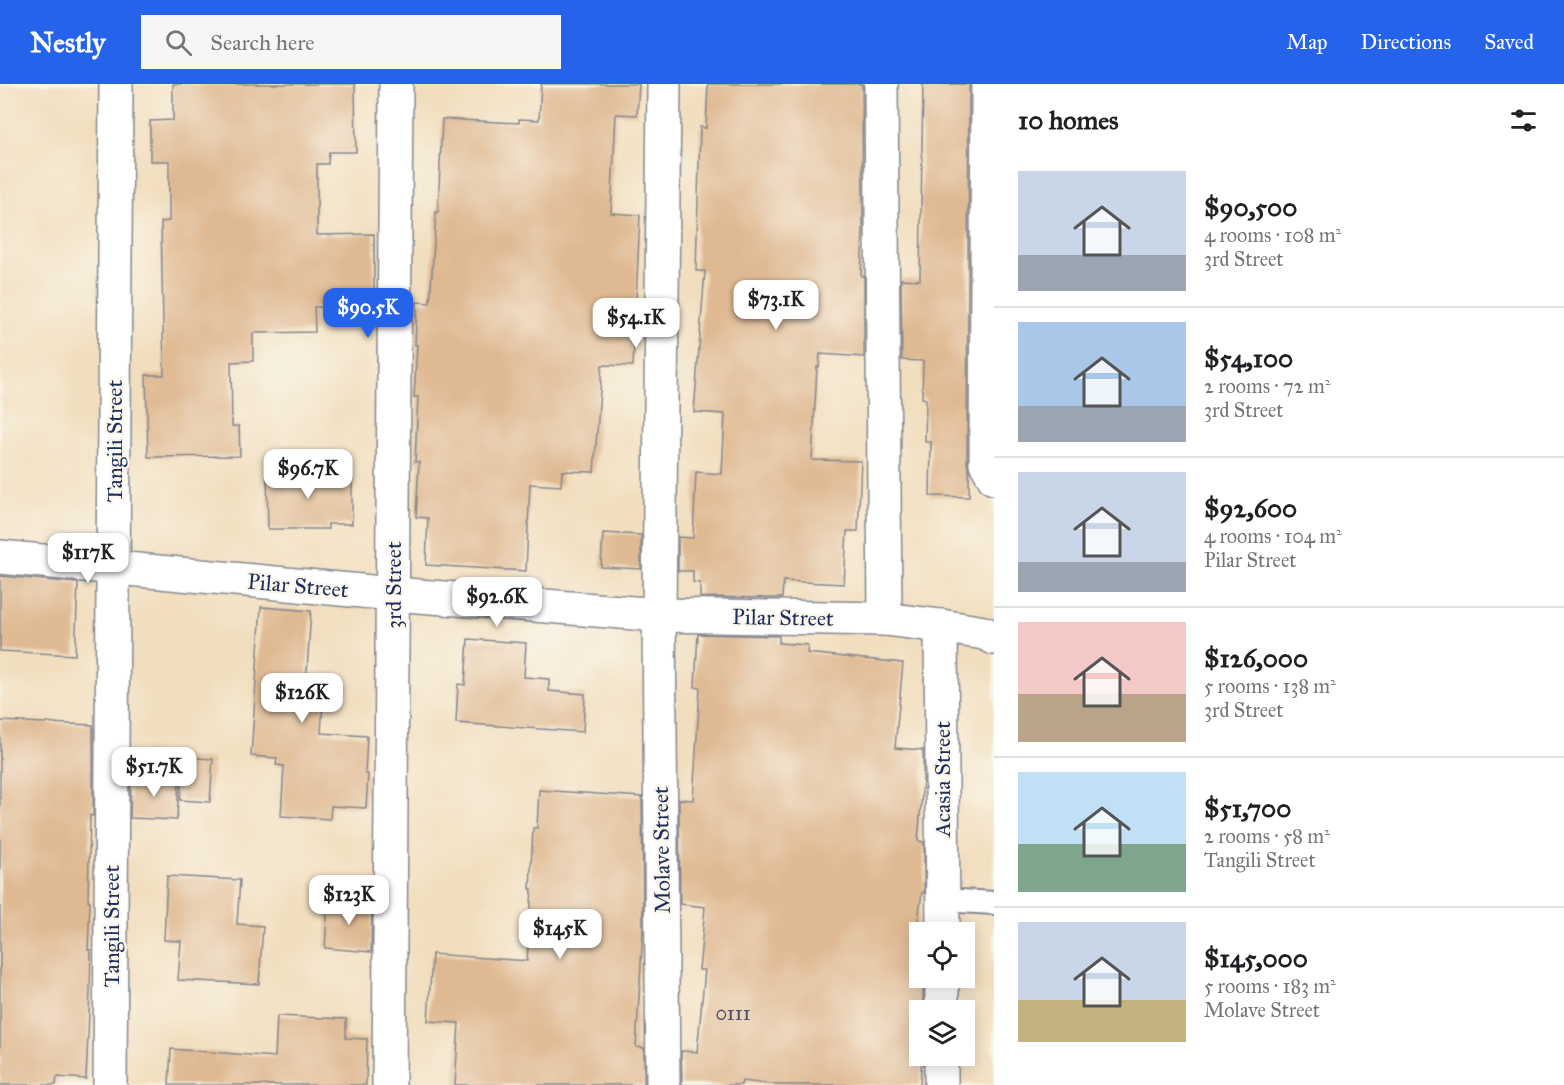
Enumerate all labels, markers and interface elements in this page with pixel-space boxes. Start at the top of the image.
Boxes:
search box [141,15,561,69]
text: Nestly [30,25,105,60]
icon: search [162,26,195,59]
text: Search here [210,29,314,56]
text: Map [1287,29,1328,55]
text: Directions [1361,29,1451,55]
text: Saved [1484,29,1534,55]
text: 10 homes [1018,104,1119,136]
icon: filters [1507,104,1540,137]
text: $90,500 [1204,191,1297,223]
icon: home [1066,195,1138,267]
text: 4 rooms · 108 m² [1204,223,1341,247]
text: 3rd Street [1204,247,1283,271]
pin: $73.1K [727,280,825,331]
text: $73.1K [748,287,804,311]
pin: $90.5K [319,288,417,339]
text: $90.5K [337,295,399,319]
pin: $54.1K [587,298,685,349]
text: $54.1K [607,305,665,329]
text: $54,100 [1204,342,1293,374]
icon: home [1066,346,1138,418]
text: 2 rooms · 72 m² [1204,374,1331,398]
street label: Tangili Street [101,379,128,502]
text: 3rd Street [1204,398,1283,422]
pin: $96.7K [259,449,357,500]
text: $96.7K [278,456,338,480]
text: $92,600 [1204,492,1297,524]
icon: home [1066,496,1138,568]
text: 4 rooms · 104 m² [1204,524,1342,548]
pin: $117K [46,533,130,584]
text: $117K [62,540,114,564]
street label: 3rd Street [380,541,407,629]
text: Pilar Street [1204,548,1296,572]
street label: Pilar Street [246,568,350,603]
pin: $92.6K [448,577,546,628]
text: $92.6K [466,584,528,608]
street label: Pilar Street [732,603,834,632]
text: $126,000 [1204,642,1308,674]
icon: home [1066,646,1138,718]
pin: $126K [260,673,344,724]
text: 5 rooms · 138 m² [1204,674,1336,698]
text: $126K [275,680,329,704]
text: 3rd Street [1204,698,1283,722]
street label: Acasia Street [929,721,956,838]
pin: $51.7K [105,747,203,798]
text: $51.7K [125,754,183,778]
street label: Molave Street [647,786,676,914]
text: $51,700 [1204,792,1291,824]
icon: home [1066,796,1138,868]
text: 2 rooms · 58 m² [1204,824,1330,848]
text: Tangili Street [1204,848,1316,872]
street label: Tangili Street [98,864,125,987]
pin: $123K [307,875,391,926]
text: $123K [323,882,375,906]
pin: $145K [518,909,602,960]
text: $145K [533,916,587,940]
map controls [909,922,975,1066]
button: locate [909,922,975,988]
text: $145,000 [1204,942,1308,974]
icon: home [1066,946,1138,1018]
text: 5 rooms · 183 m² [1204,974,1336,998]
text: Molave Street [1204,998,1320,1022]
button: layers [909,1000,975,1066]
house number: 0111 [715,1001,751,1025]

